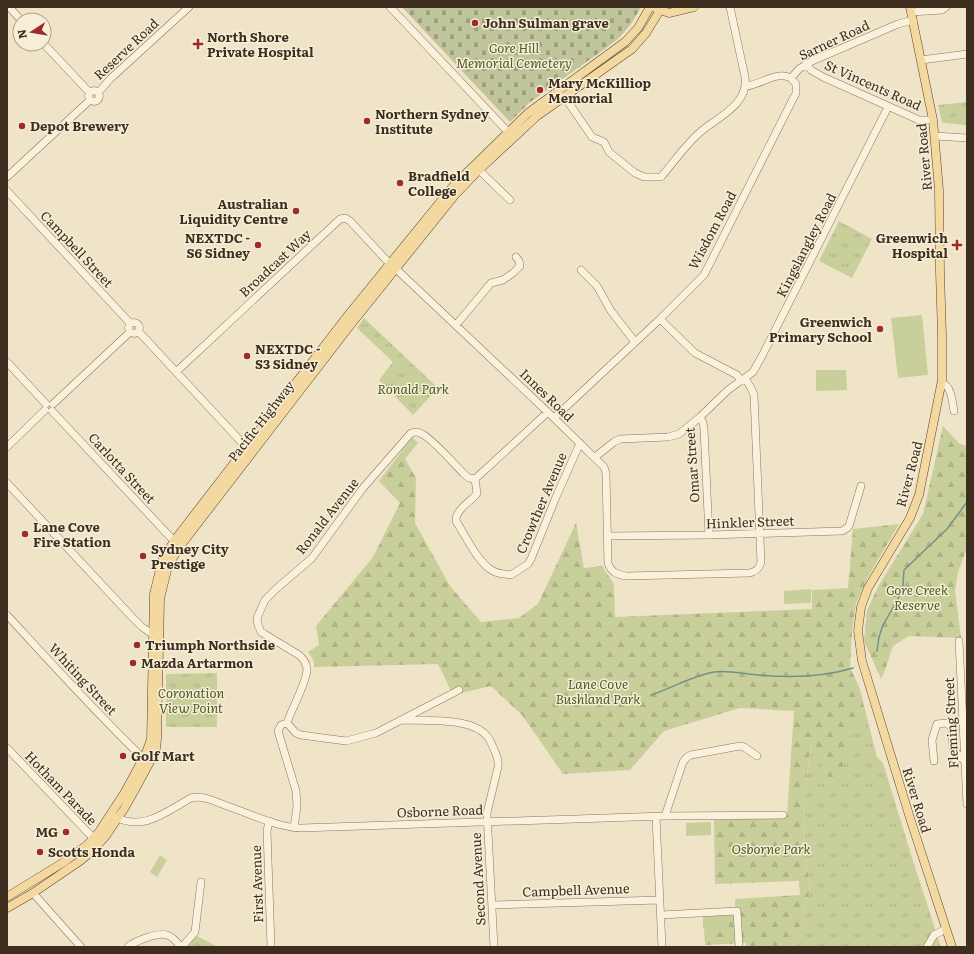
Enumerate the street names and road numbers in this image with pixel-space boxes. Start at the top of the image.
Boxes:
street label: Reserve Road [89,14,162,84]
street label: Sarner Road [795,15,872,64]
street label: St Vincents Road [822,55,925,114]
street label: River Road [911,122,936,192]
street label: Wisdom Road [683,187,740,272]
street label: Kingslangley Road [771,189,840,300]
street label: Campbell Street [37,206,119,292]
street label: Broadcast Way [235,224,315,301]
street label: Innes Road [516,364,579,425]
street label: Pacific Highway [223,376,299,465]
street label: Omar Street [679,426,704,503]
street label: Carlotta Street [85,428,161,508]
street label: River Road [891,439,926,509]
street label: Crowther Avenue [511,449,571,556]
street label: Ronald Avenue [291,473,363,558]
street label: Hinkler Street [705,510,795,533]
street label: Whiting Street [45,639,122,719]
street label: Fleming Street [939,676,962,769]
street label: Hotham Parade [21,746,102,829]
street label: River Road [899,765,936,835]
street label: Osborne Road [396,799,484,822]
street label: Second Avenue [466,832,489,926]
street label: First Avenue [246,845,267,923]
street label: Campbell Avenue [522,878,630,901]

